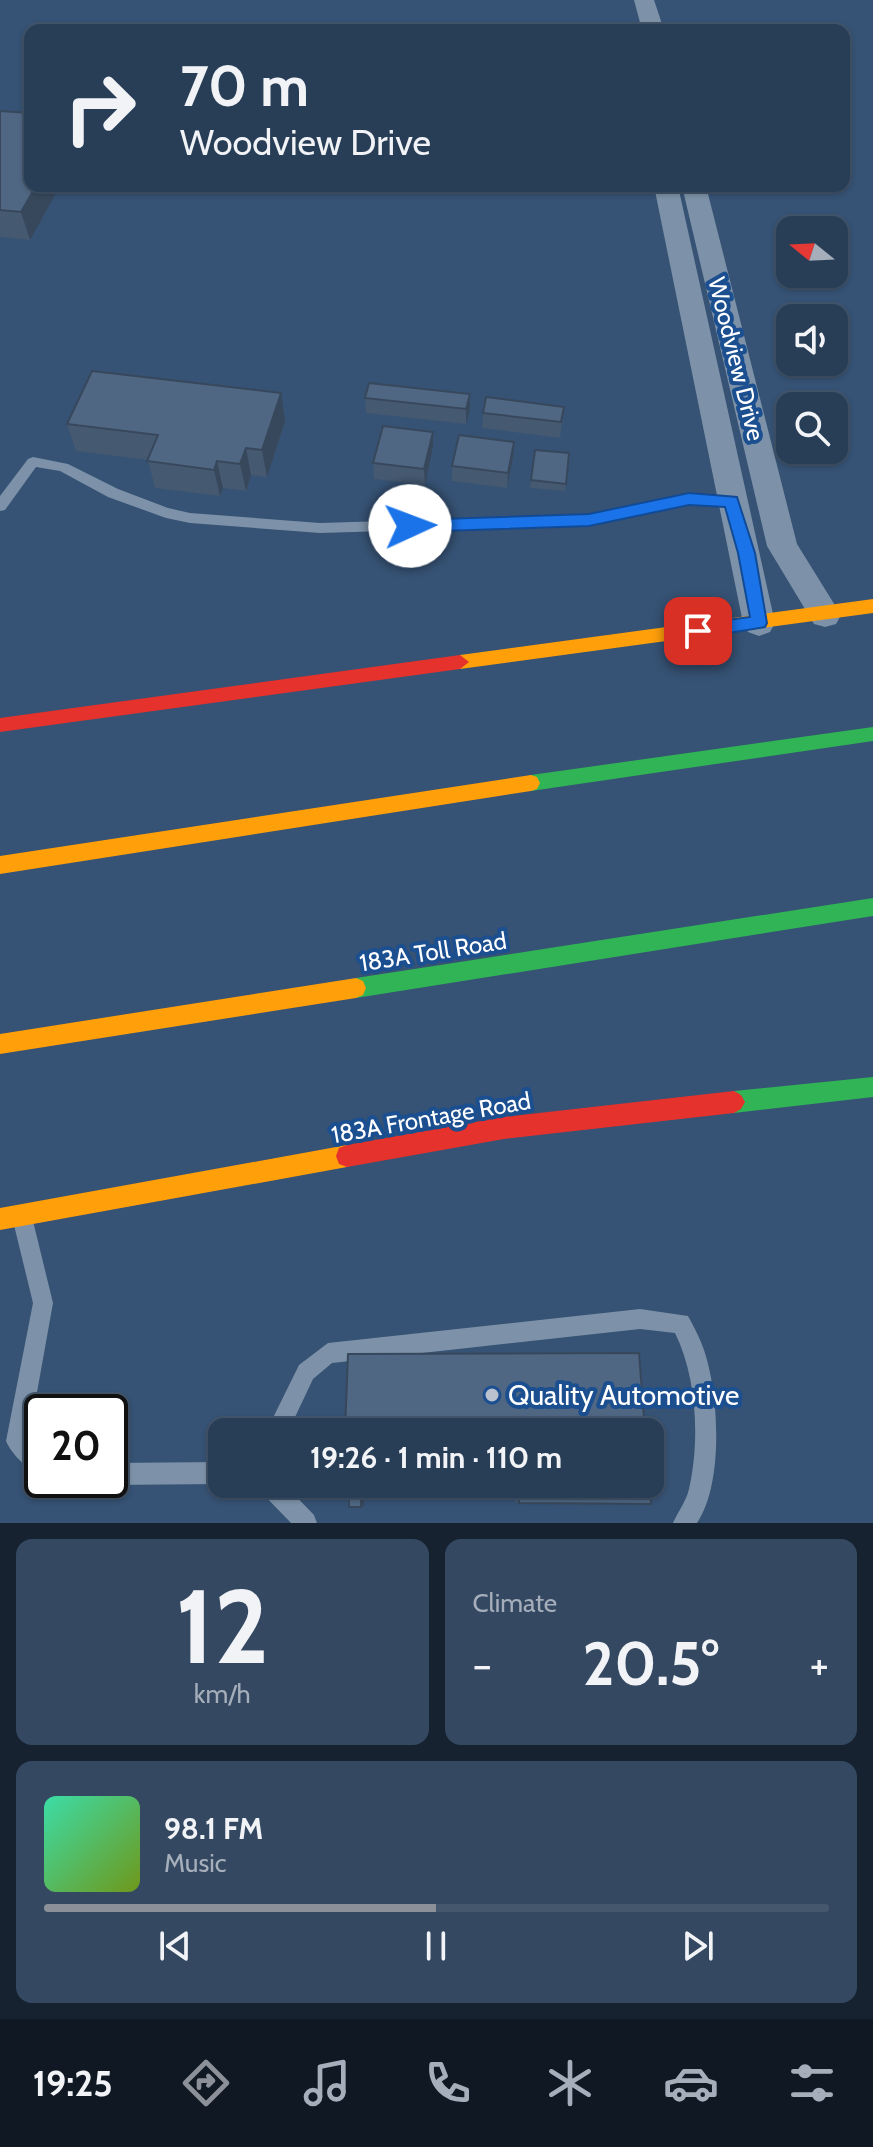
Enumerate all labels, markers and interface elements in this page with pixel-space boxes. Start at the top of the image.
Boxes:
text: 70 m [180,52,309,120]
icon: right [48,56,152,160]
text: Woodview Drive [180,120,431,164]
north arrow [776,216,848,288]
map controls [776,216,848,464]
street label: Woodview Drive [702,274,771,444]
button: sound [776,304,848,376]
button: search [776,392,848,464]
position arrow [368,484,452,568]
pin [664,597,732,665]
icon: arrive [676,609,720,653]
street label: 183A Toll Road [357,926,508,977]
street label: 183A Frontage Road [329,1086,533,1149]
place label: Quality Automotive [508,1378,739,1412]
marker: Quality Automotive [483,1386,501,1404]
speed limit sign: 20 [24,1394,128,1498]
text: 19:26 · 1 min · 110 m [310,1439,562,1476]
text: 12 [176,1563,269,1689]
text: Climate [473,1587,557,1619]
text: 20.5° [583,1627,719,1700]
text: − [473,1638,492,1691]
text: + [810,1638,829,1691]
text: km/h [194,1678,251,1710]
text: 98.1 FM [164,1810,263,1847]
text: Music [164,1847,227,1879]
icon: previous [153,1924,197,1968]
icon: pause [414,1924,458,1968]
icon: next [676,1924,720,1968]
icon: directions [178,2055,234,2111]
icon: music [299,2055,355,2111]
icon: phone [420,2055,476,2111]
icon: climate [542,2055,598,2111]
icon: car [663,2055,719,2111]
icon: filters [784,2055,840,2111]
text: 19:25 [33,2061,113,2105]

